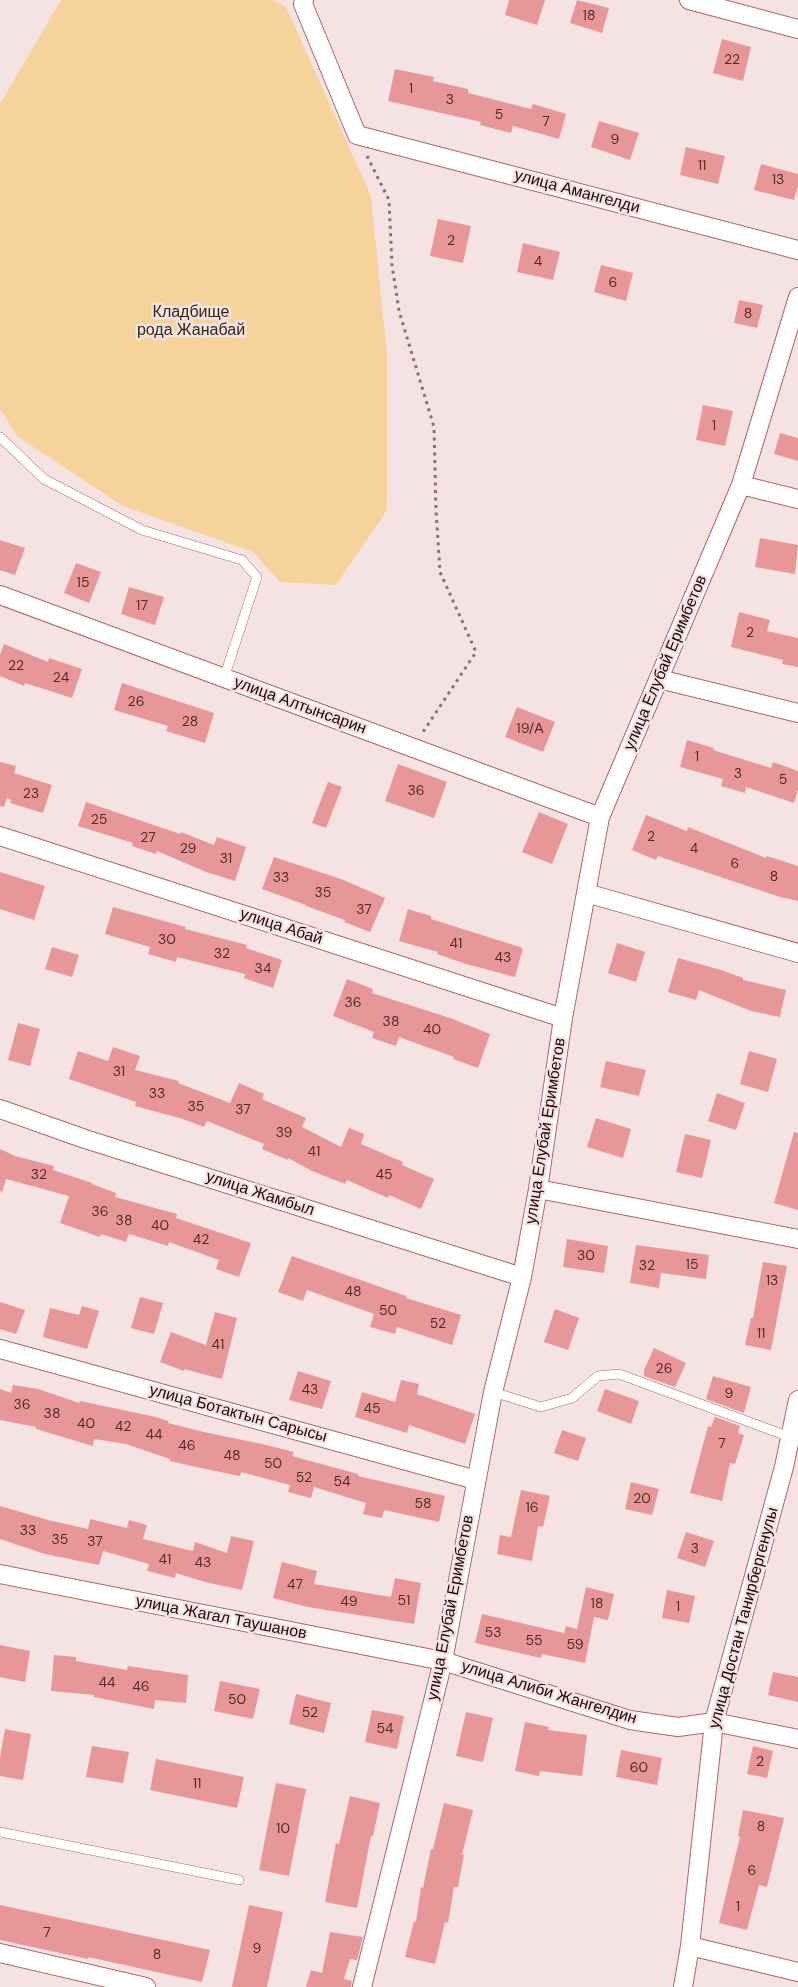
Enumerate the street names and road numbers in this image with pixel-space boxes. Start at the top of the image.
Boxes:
street label: улица Амангелди [512,166,642,218]
street label: улица Елубай Еримбетов [620,572,712,754]
street label: улица Алтынсарин [231,673,369,739]
street label: улица Абай [237,905,325,949]
street label: улица Елубай Еримбетов [522,1036,570,1226]
street label: улица Жамбыл [203,1167,317,1221]
street label: улица Ботактын Сарысы [147,1381,329,1447]
street label: улица Достан Танирбергенулы [705,1505,783,1731]
street label: улица Елубай Еримбетов [424,1514,478,1702]
street label: улица Жагал Таушанов [134,1592,308,1644]
street label: улица Алиби Жангелдин [459,1657,639,1729]

